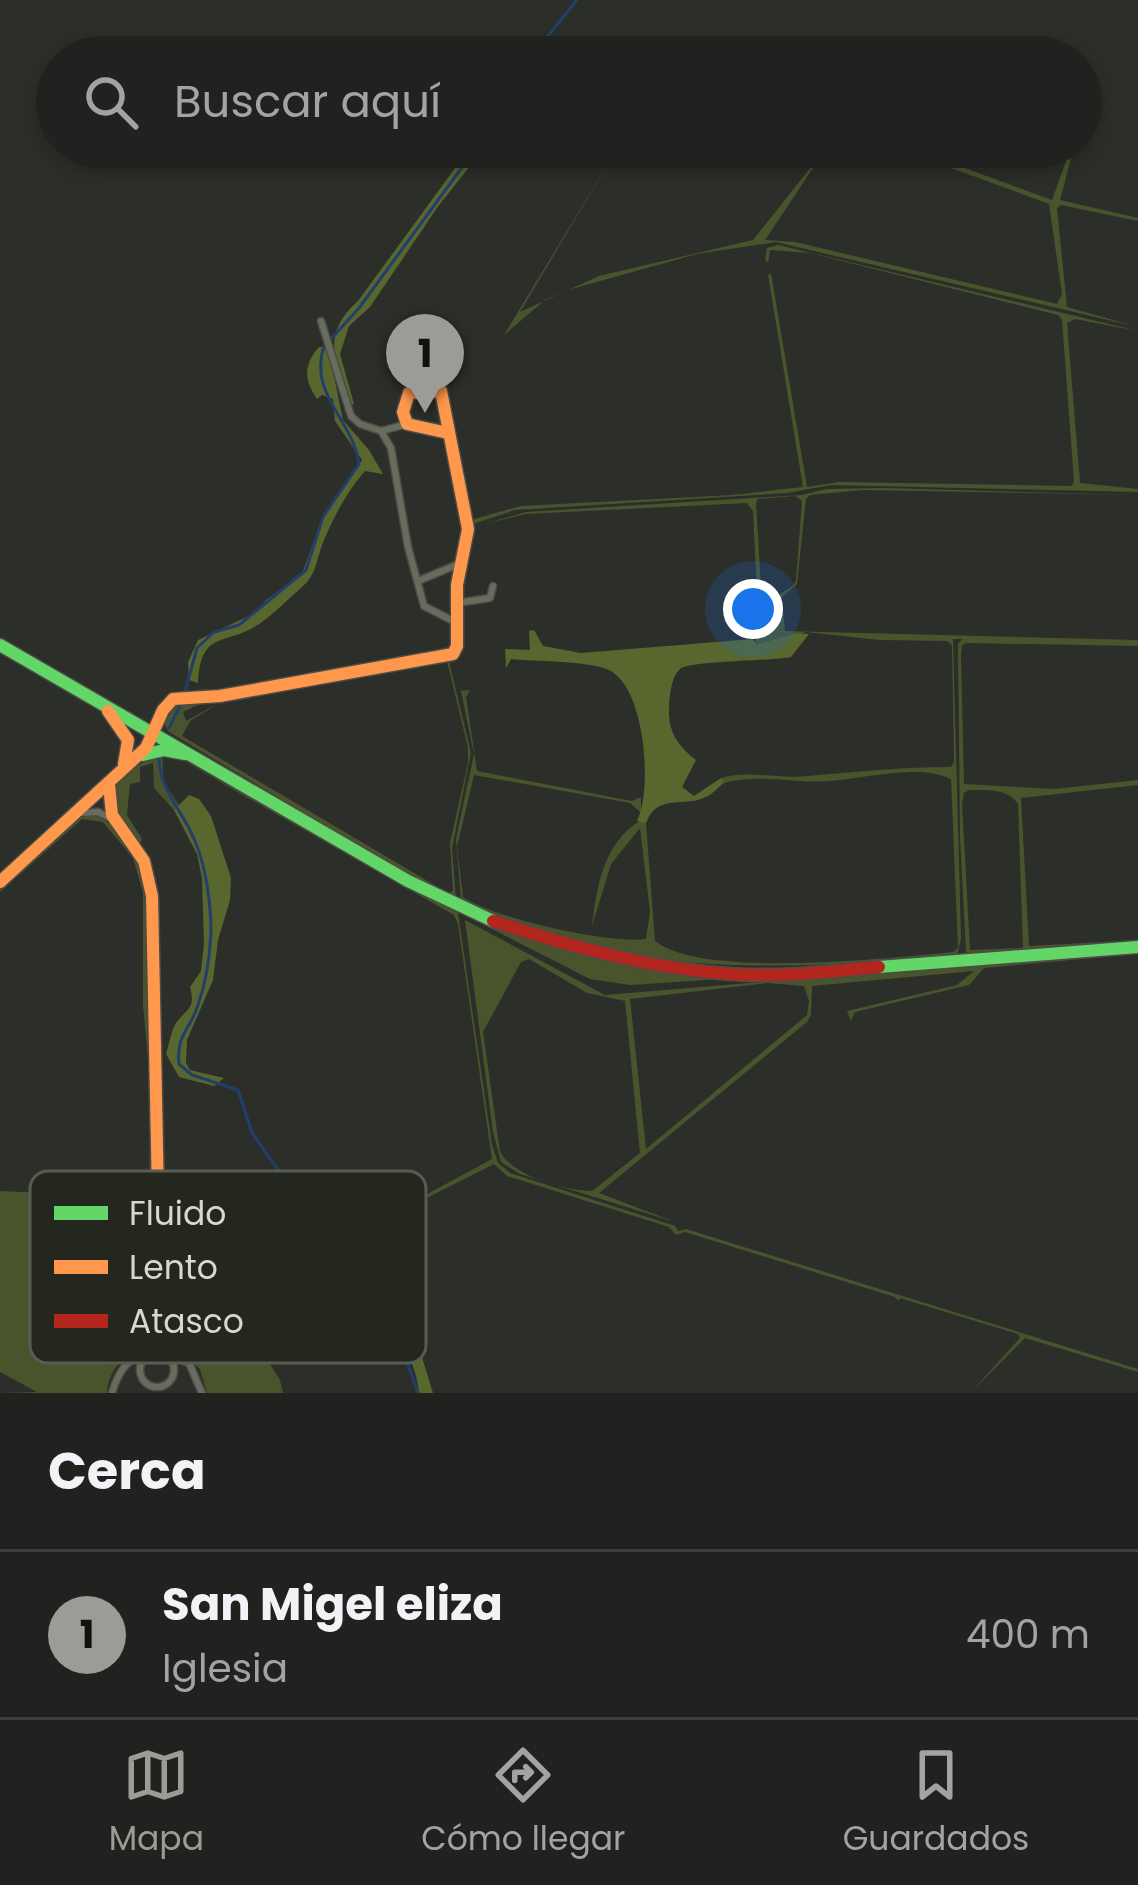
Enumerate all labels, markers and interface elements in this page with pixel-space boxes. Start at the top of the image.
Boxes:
search box [36,36,1102,168]
icon: search [78,69,144,135]
text: Buscar aquí [174,70,441,133]
pin: 1 [386,314,464,413]
your location [723,579,783,639]
legend [30,1171,426,1363]
text: Fluido [129,1190,226,1237]
text: Lento [129,1244,218,1291]
text: Atasco [129,1298,244,1345]
text: Cerca [48,1435,206,1507]
text: San Migel eliza [162,1573,503,1636]
text: 1 [80,1607,94,1662]
text: 400 m [966,1607,1090,1662]
text: Iglesia [162,1641,288,1696]
tab: Mapa [109,1742,204,1864]
tab: Cómo llegar [421,1742,625,1864]
tab: Guardados [843,1742,1029,1864]

